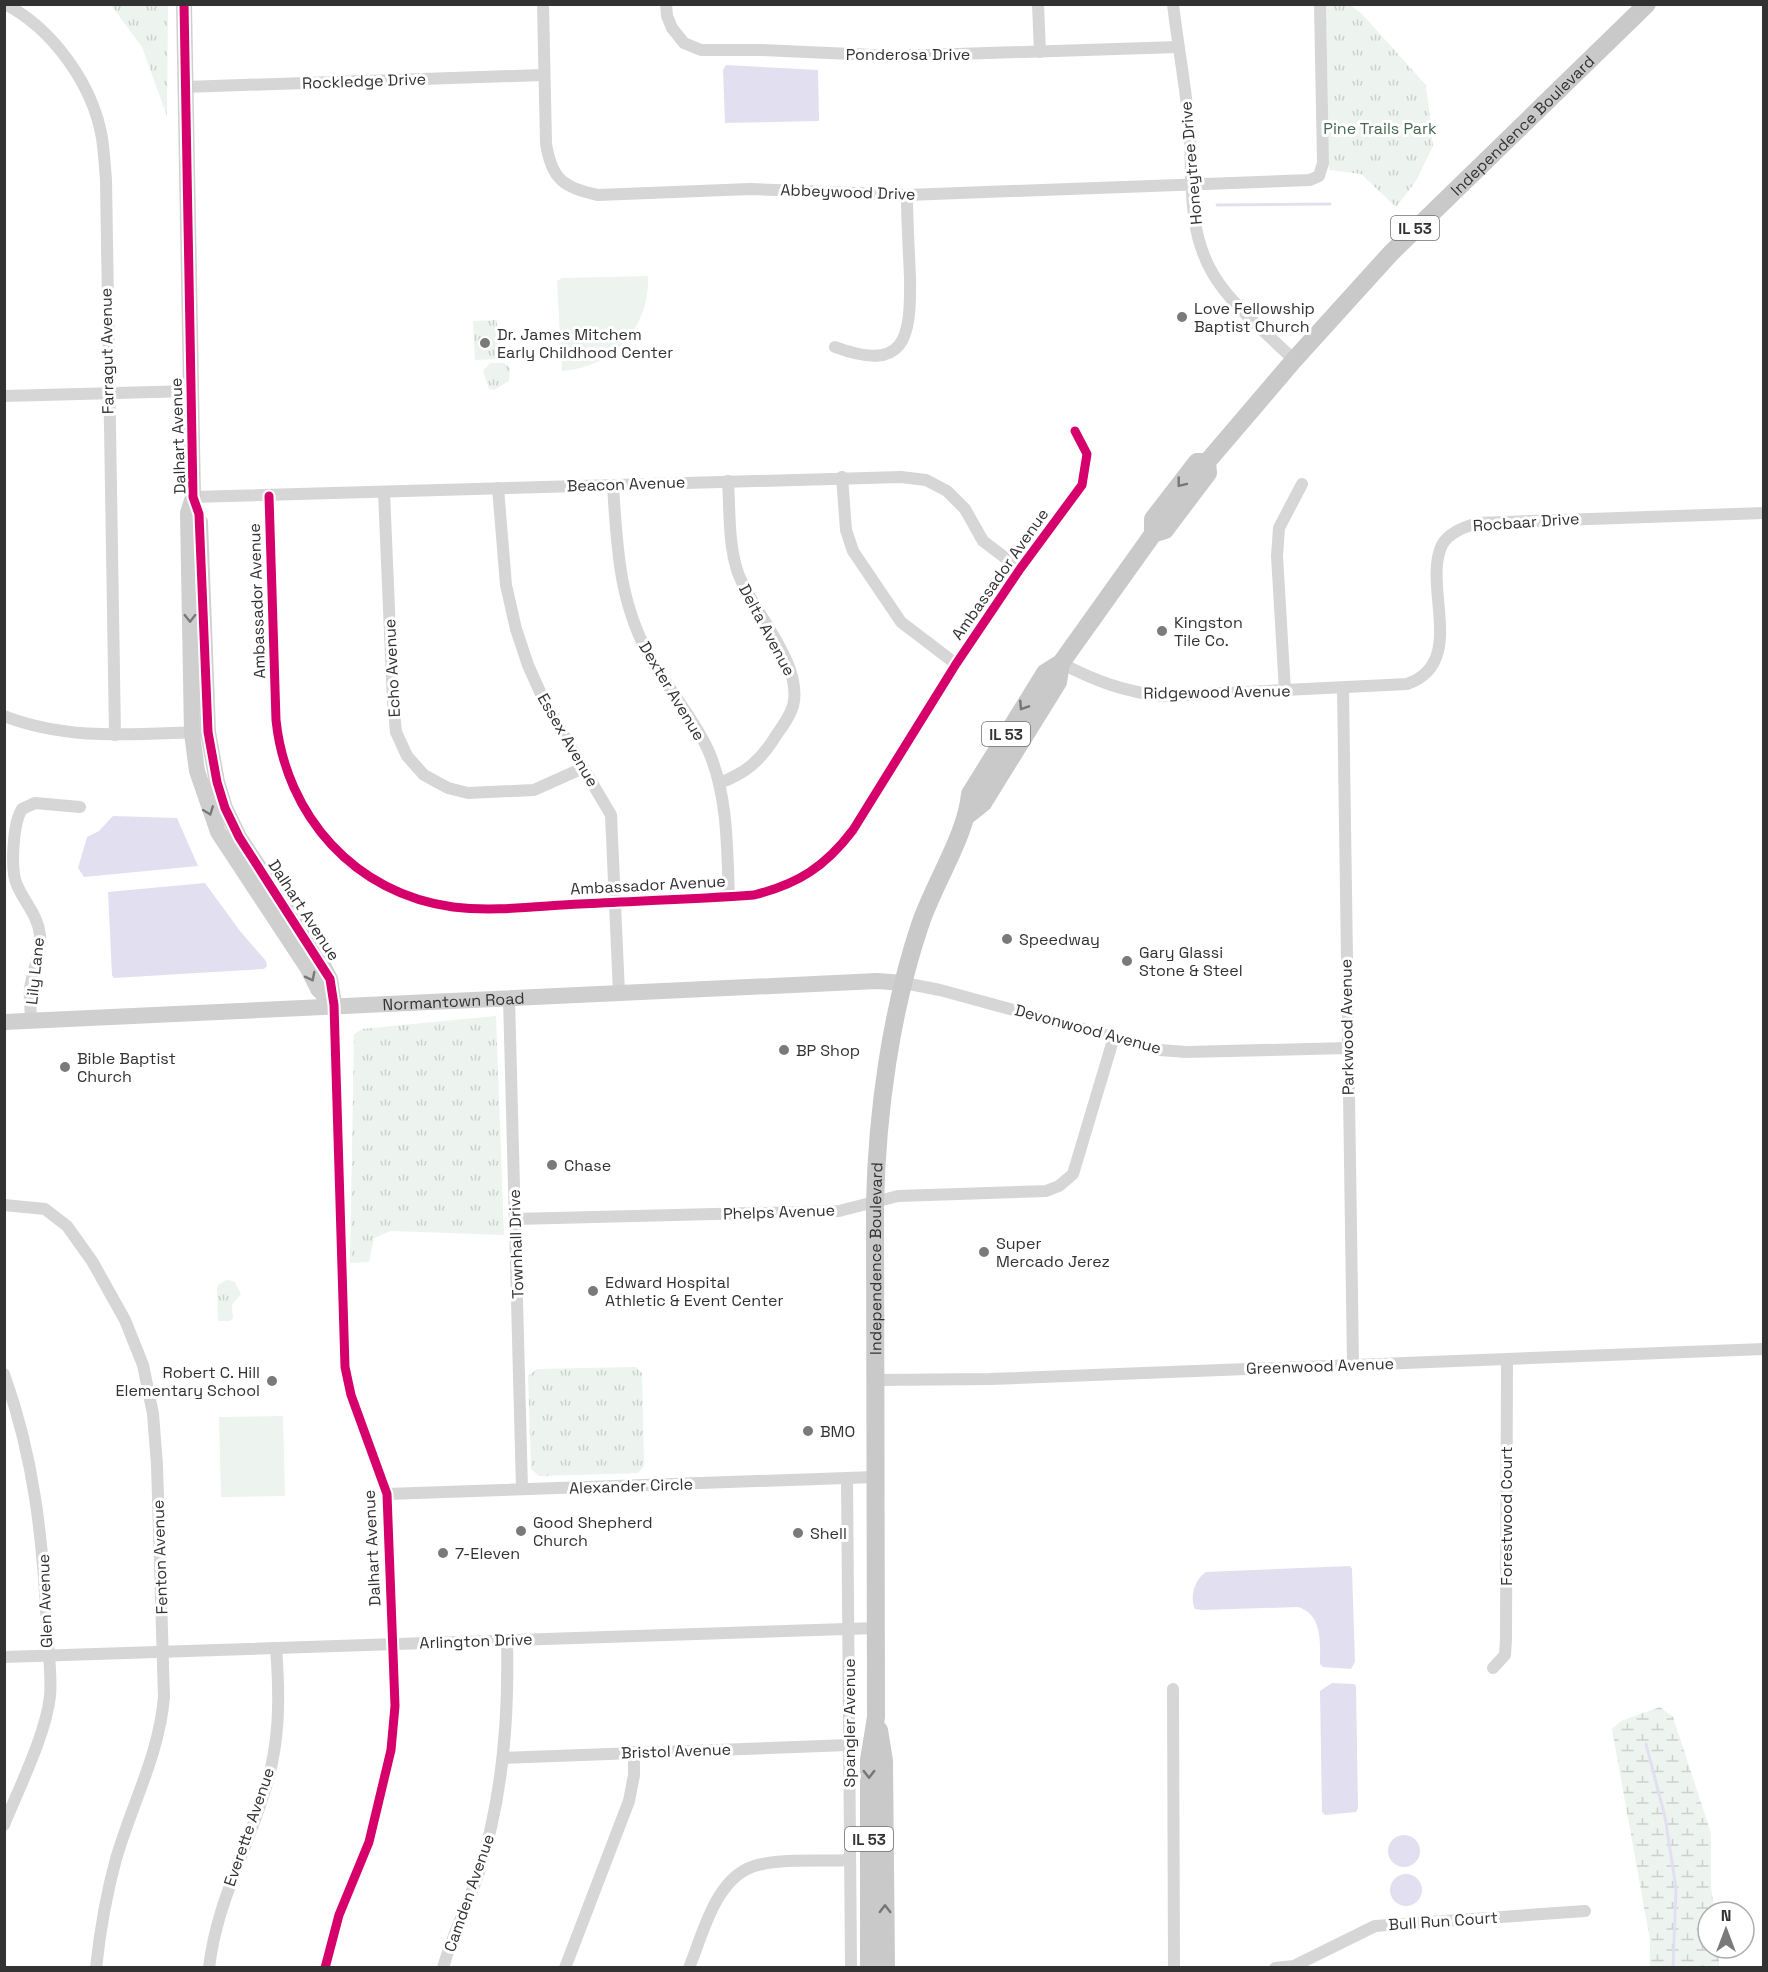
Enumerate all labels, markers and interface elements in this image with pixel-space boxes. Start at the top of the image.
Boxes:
street label: Ponderosa Drive [846,44,970,65]
street label: Independence Boulevard [1446,51,1599,200]
street label: Rockledge Drive [302,68,426,94]
street label: Honeytree Drive [1175,100,1207,226]
park label: Pine Trails Park [1323,118,1437,139]
street label: Abbeywood Drive [780,179,916,205]
road number: IL 53 [1391,216,1439,240]
street label: Farragut Avenue [95,288,119,414]
place label: Love Fellowship Baptist Church [1194,298,1315,337]
marker: Love Fellowship Baptist Church [1175,310,1189,324]
place label: Dr. James Mitchem Early Childhood Center [497,324,673,363]
marker: Dr. James Mitchem Early Childhood Center [478,336,492,350]
street label: Dalhart Avenue [165,377,191,495]
street label: Beacon Avenue [566,471,686,497]
one-way arrow [1178,476,1189,487]
street label: Ambassador Avenue [947,504,1053,644]
street label: Rocbaar Drive [1472,508,1580,536]
street label: Ambassador Avenue [244,523,270,679]
street label: Delta Avenue [734,581,800,679]
place label: Kingston Tile Co. [1174,612,1243,651]
one-way arrow [184,614,197,623]
street label: Echo Avenue [379,618,405,718]
marker: Kingston Tile Co. [1155,624,1169,638]
street label: Dexter Avenue [634,638,710,744]
street label: Ridgewood Avenue [1143,680,1291,704]
street label: Essex Avenue [533,689,603,791]
one-way arrow [1020,700,1031,711]
road number: IL 53 [982,722,1030,746]
one-way arrow [202,805,215,816]
street label: Dalhart Avenue [263,855,345,965]
street label: Ambassador Avenue [570,870,726,900]
place label: Speedway [1019,929,1100,950]
marker: Speedway [1000,932,1014,946]
street label: Lily Lane [21,936,49,1006]
place label: Gary Glassi Stone & Steel [1139,942,1243,981]
marker: Gary Glassi Stone & Steel [1120,954,1134,968]
street label: Parkwood Avenue [1335,959,1359,1095]
one-way arrow [304,970,316,981]
street label: Normantown Road [382,987,525,1015]
street label: Devonwood Avenue [1012,999,1164,1059]
place label: BP Shop [796,1040,860,1061]
marker: BP Shop [777,1043,791,1057]
place label: Bible Baptist Church [77,1048,176,1087]
marker: Bible Baptist Church [58,1060,72,1074]
place label: Chase [564,1155,611,1176]
marker: Chase [545,1158,559,1172]
street label: Independence Boulevard [864,1162,887,1355]
street label: Townhall Drive [504,1189,528,1299]
street label: Phelps Avenue [723,1200,835,1224]
place label: Super Mercado Jerez [996,1233,1110,1272]
marker: Super Mercado Jerez [977,1245,991,1259]
place label: Edward Hospital Athletic & Event Center [605,1272,784,1311]
marker: Edward Hospital Athletic & Event Center [586,1284,600,1298]
street label: Greenwood Avenue [1246,1353,1394,1379]
place label: Robert C. Hill Elementary School [115,1362,260,1401]
marker: Robert C. Hill Elementary School [265,1374,279,1388]
place label: BMO [820,1421,855,1442]
marker: BMO [801,1424,815,1438]
street label: Forestwood Court [1496,1446,1517,1586]
street label: Alexander Circle [569,1473,693,1499]
street label: Dalhart Avenue [358,1489,386,1607]
street label: Fenton Avenue [148,1499,172,1615]
place label: Good Shepherd Church [533,1512,652,1551]
place label: Shell [810,1523,847,1544]
marker: Good Shepherd Church [514,1524,528,1538]
marker: Shell [791,1526,805,1540]
place label: 7-Eleven [455,1543,520,1564]
marker: 7-Eleven [436,1546,450,1560]
street label: Glen Avenue [33,1554,57,1648]
street label: Arlington Drive [419,1629,533,1653]
street label: Spangler Avenue [839,1658,860,1788]
street label: Bristol Avenue [621,1739,731,1763]
street label: Everette Avenue [219,1765,279,1889]
one-way arrow [863,1770,875,1779]
road number: IL 53 [845,1827,893,1851]
street label: Camden Avenue [439,1831,499,1955]
north arrow [1696,1900,1756,1960]
one-way arrow [879,1905,891,1914]
text: N [1721,1905,1731,1926]
street label: Bull Run Court [1388,1907,1498,1935]

